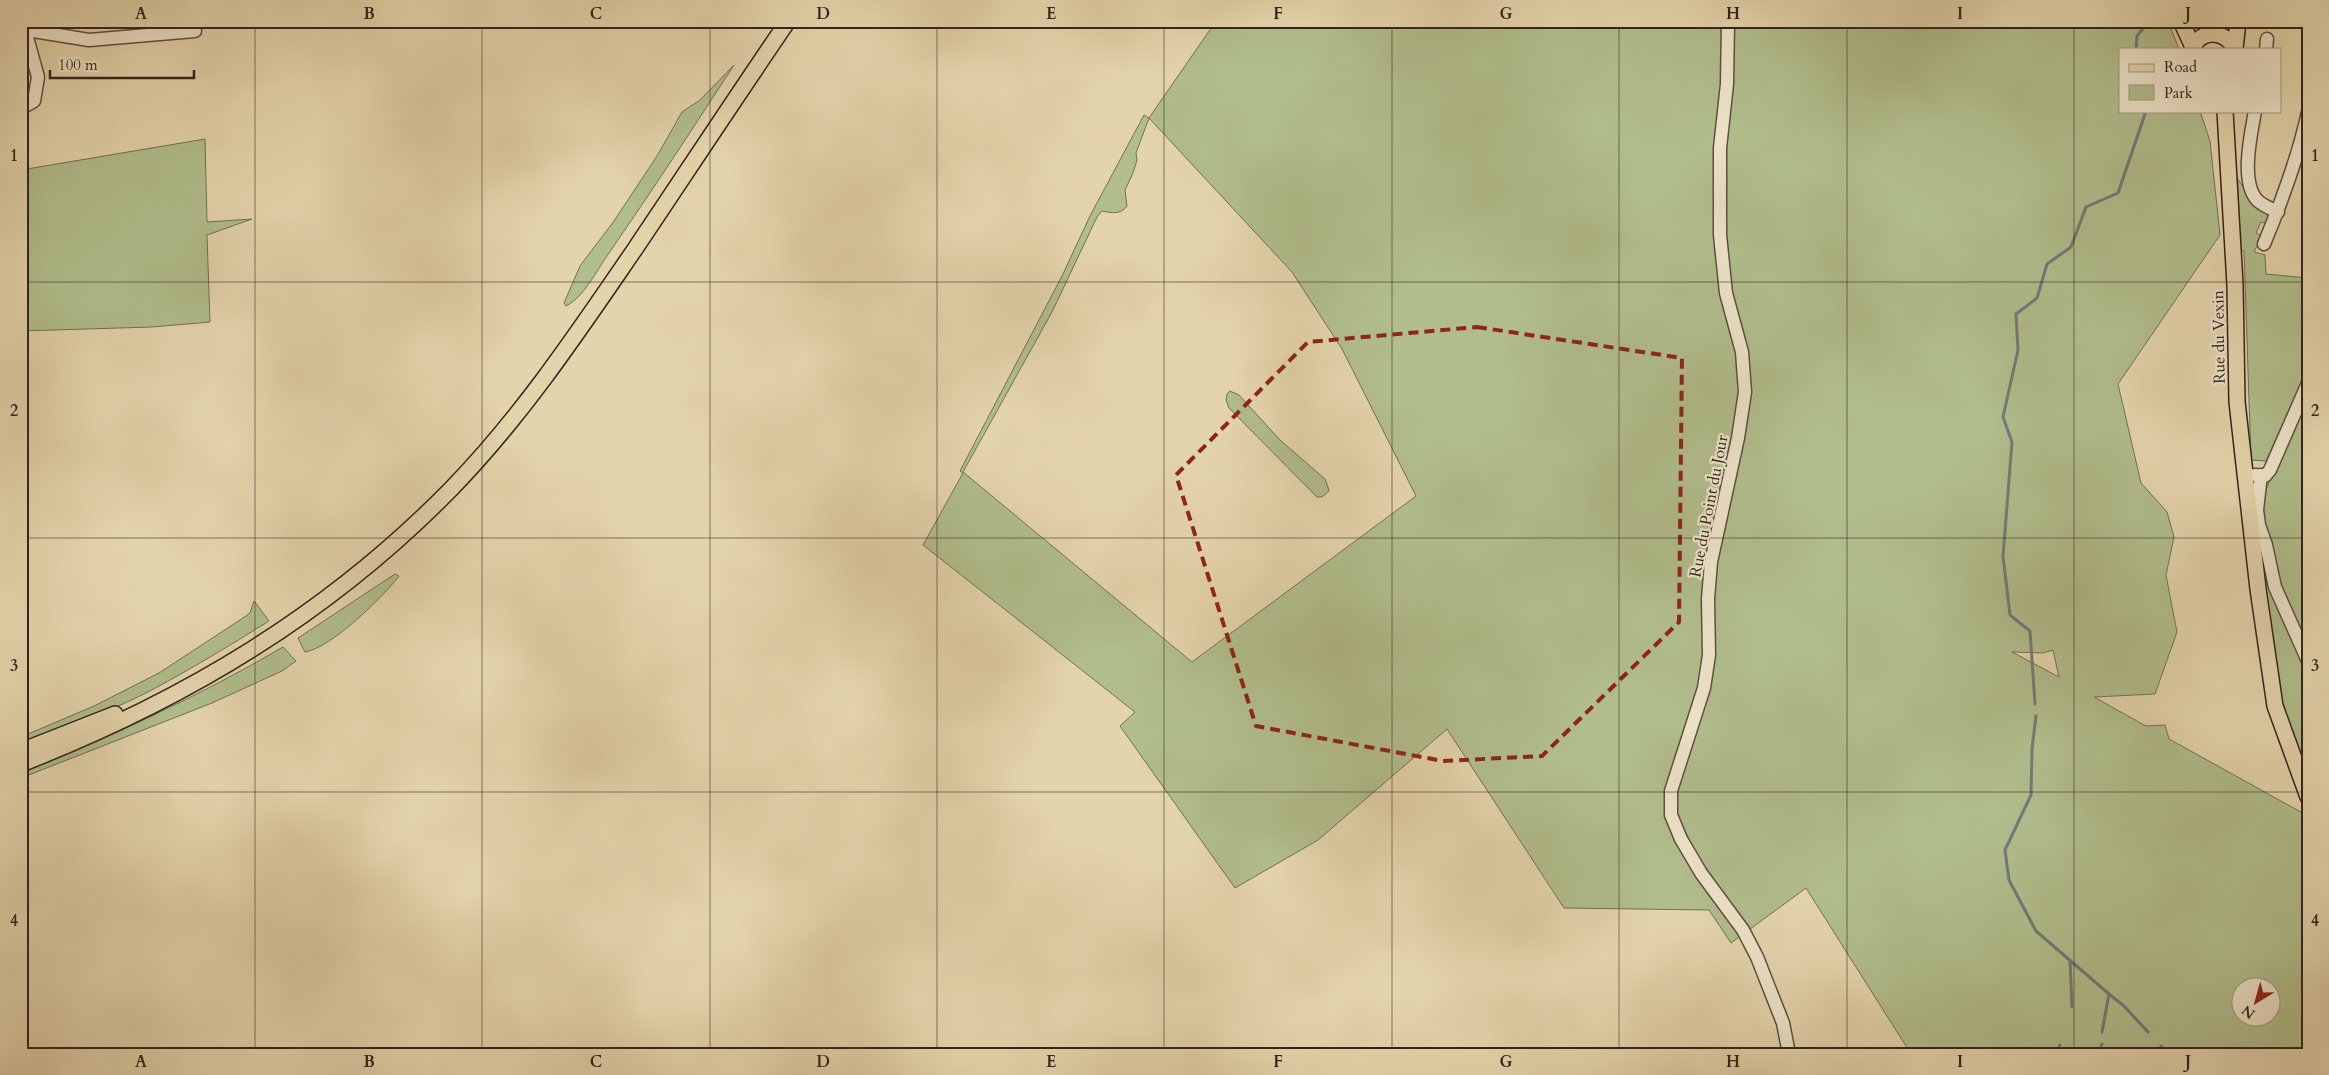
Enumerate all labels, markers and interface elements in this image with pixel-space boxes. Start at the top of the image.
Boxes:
text: A [135,3,147,25]
text: B [363,3,375,25]
text: C [590,3,602,25]
text: D [816,3,830,25]
text: E [1046,3,1056,25]
text: F [1273,3,1283,25]
text: G [1499,3,1513,25]
text: H [1726,3,1740,25]
text: I [1957,3,1963,25]
text: J [2183,3,2191,25]
scale bar [50,48,194,80]
legend [2119,48,2282,112]
text: 100 m [58,55,98,75]
text: Road [2164,57,2197,77]
text: Park [2164,83,2193,103]
text: 1 [10,145,18,167]
text: 1 [2311,145,2319,167]
street label: Rue du Vexin [2207,290,2231,384]
text: 2 [10,400,18,422]
text: 2 [2311,400,2319,422]
street label: Rue du Point du Jour [1684,433,1734,579]
text: 3 [10,655,18,677]
text: 3 [2311,655,2319,677]
text: 4 [10,910,18,932]
text: 4 [2311,910,2319,932]
north arrow [2232,978,2282,1028]
text: N [2238,1001,2259,1023]
text: A [135,1051,147,1073]
text: B [363,1051,375,1073]
text: C [590,1051,602,1073]
text: D [816,1051,830,1073]
text: E [1046,1051,1056,1073]
text: F [1273,1051,1283,1073]
text: G [1499,1051,1513,1073]
text: H [1726,1051,1740,1073]
text: I [1957,1051,1963,1073]
text: J [2183,1051,2191,1073]

